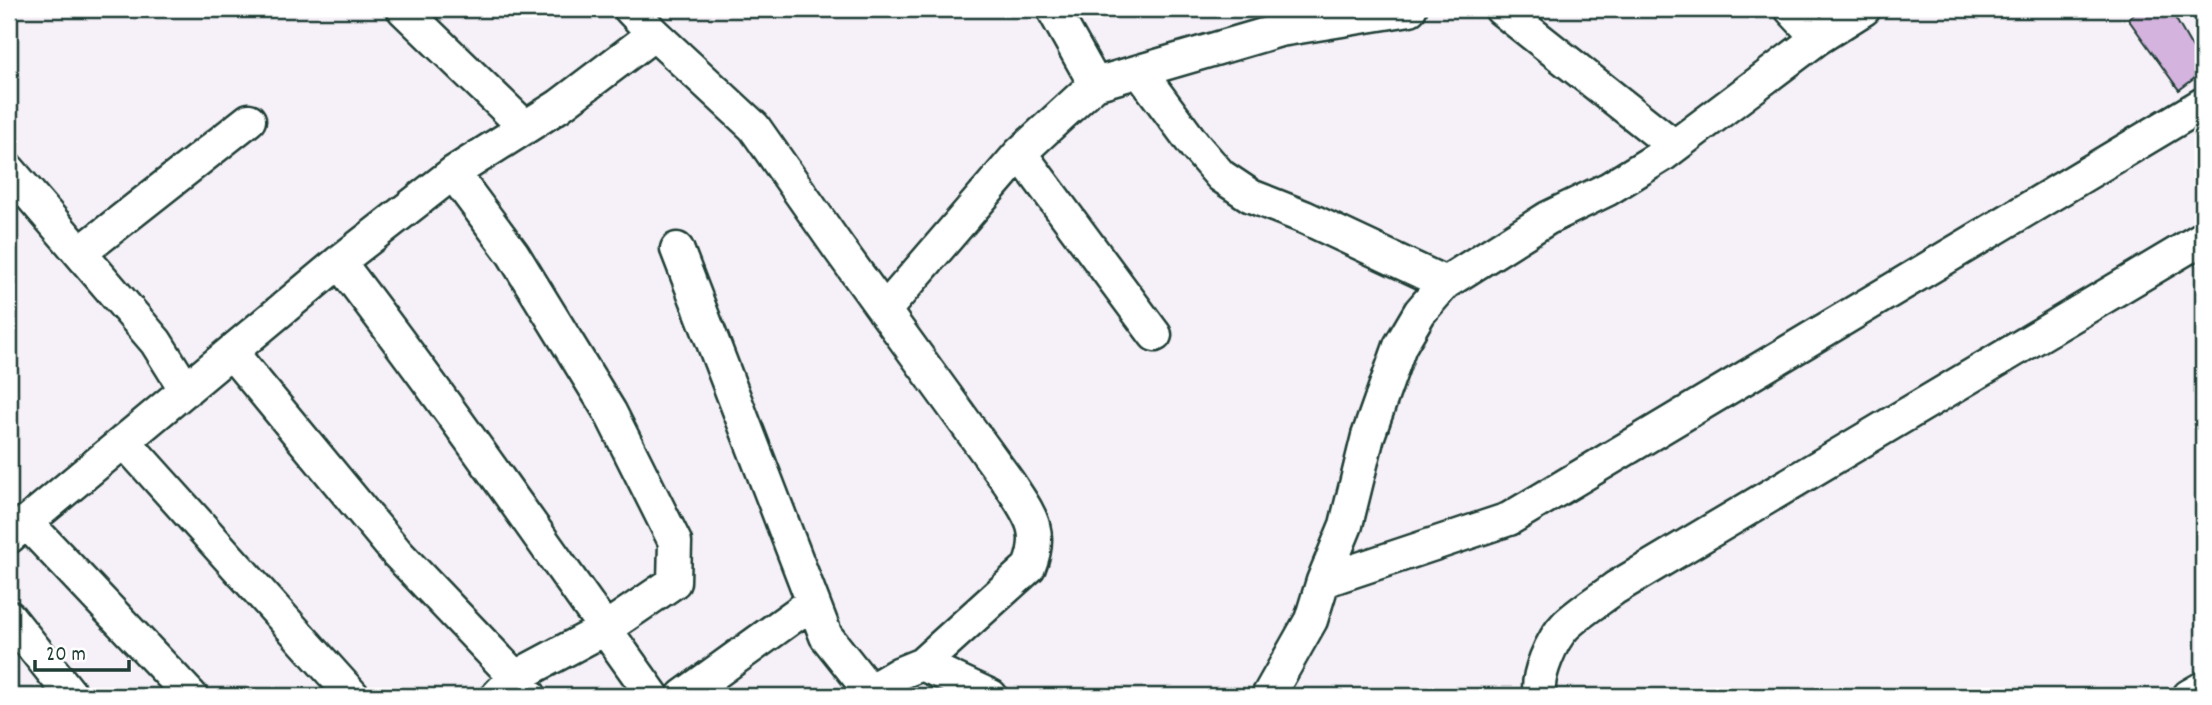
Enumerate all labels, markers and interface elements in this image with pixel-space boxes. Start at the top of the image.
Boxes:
scale bar [35,628,130,672]
text: 20 m [46,641,86,671]

